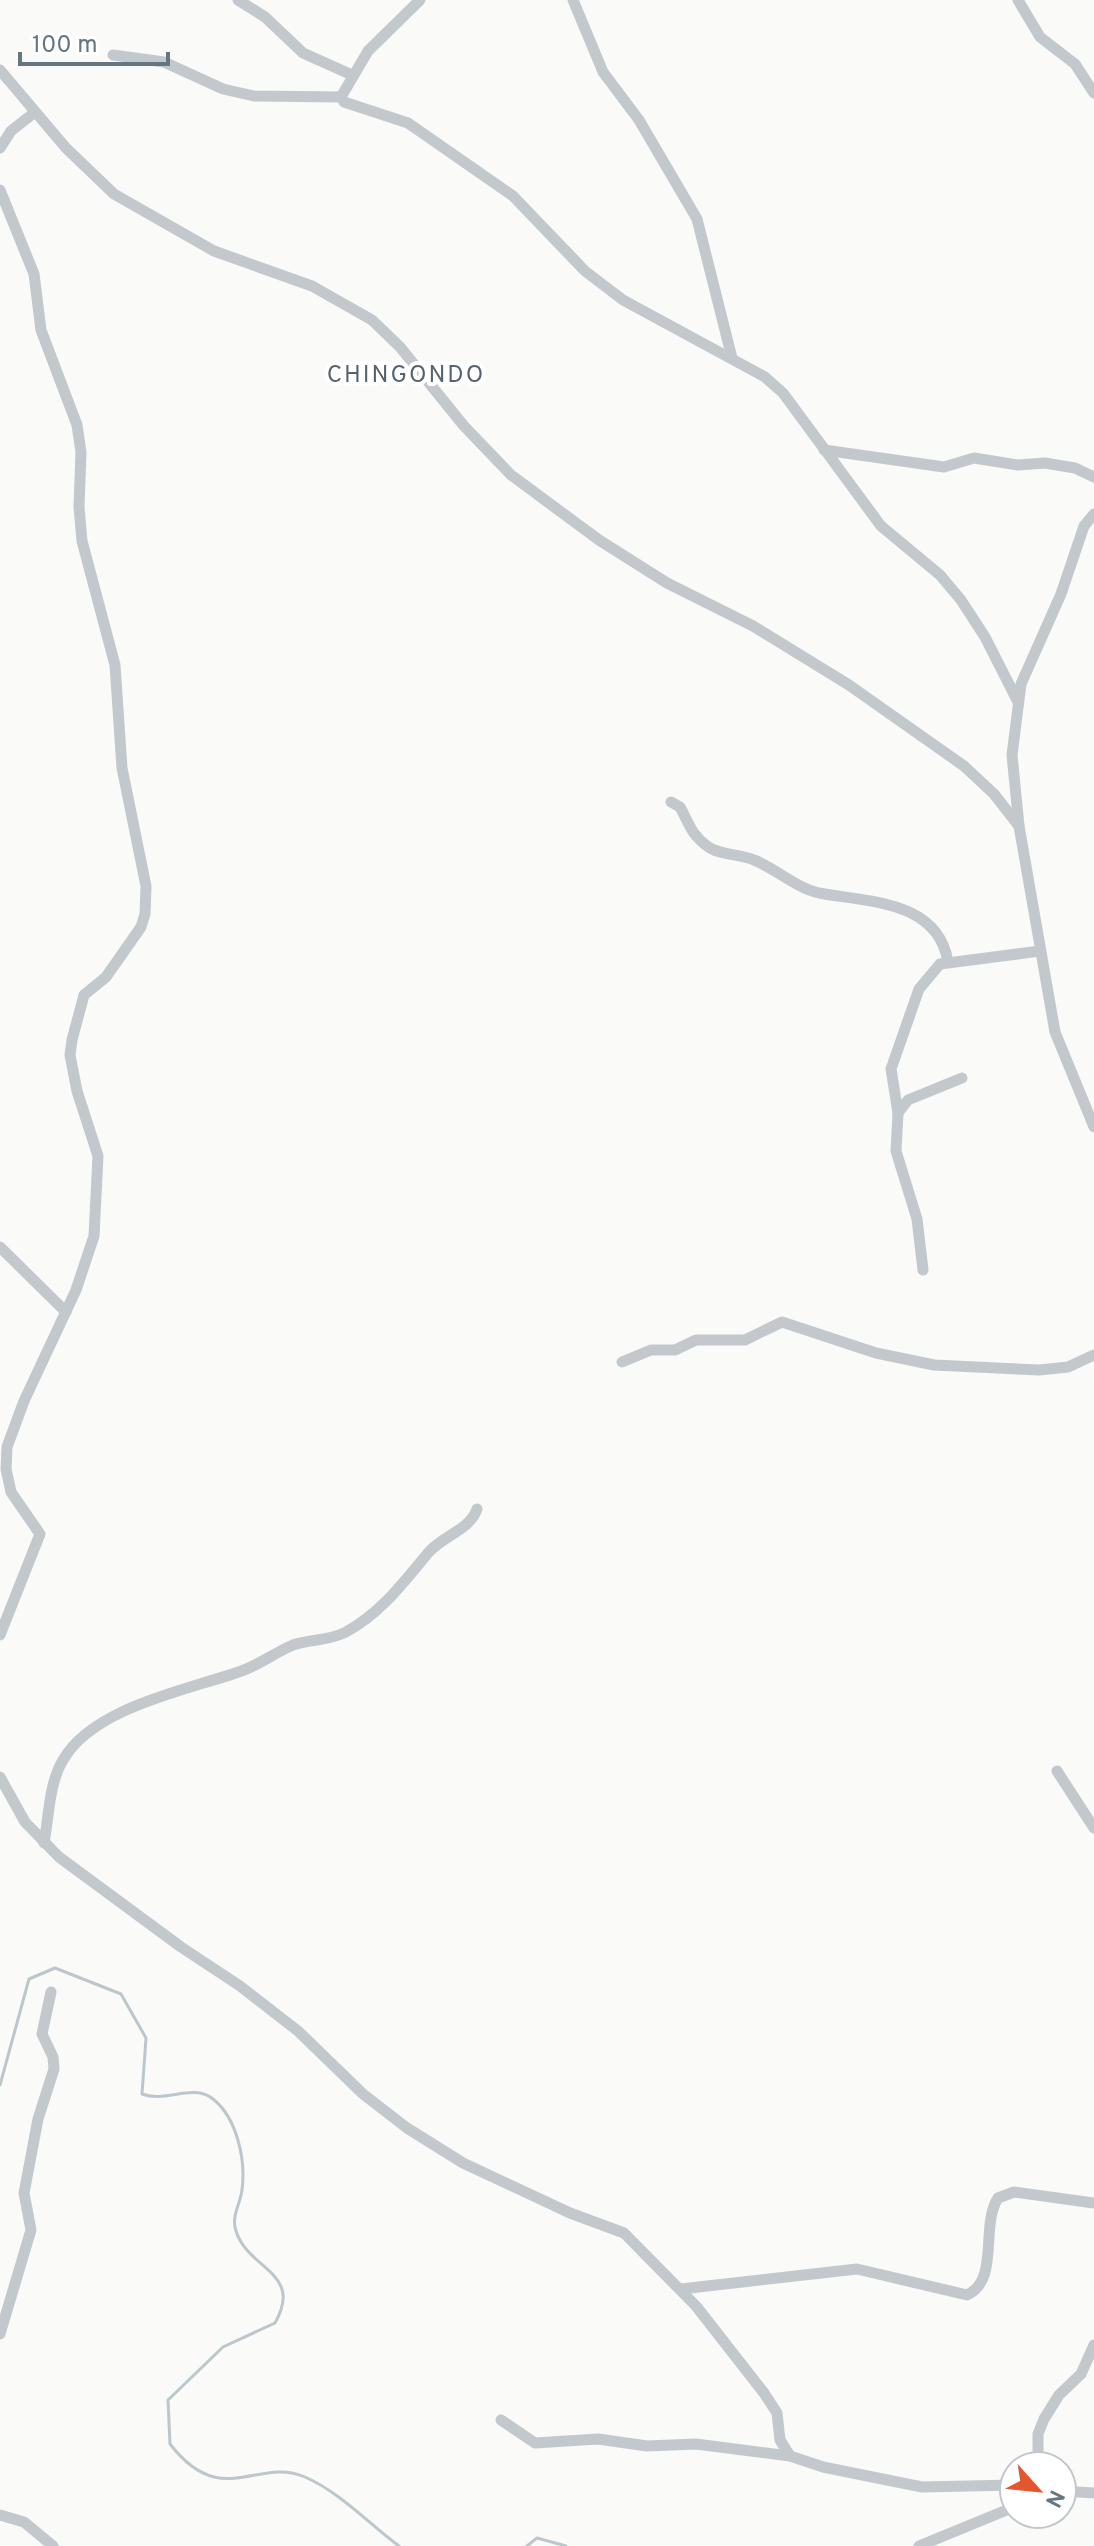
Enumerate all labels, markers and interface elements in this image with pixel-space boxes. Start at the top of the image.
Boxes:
scale bar [20,16,168,66]
text: 100 m [32,31,98,61]
district label: CHINGONDO [327,361,485,391]
north arrow [998,2450,1078,2530]
text: N [1038,2485,1069,2511]

